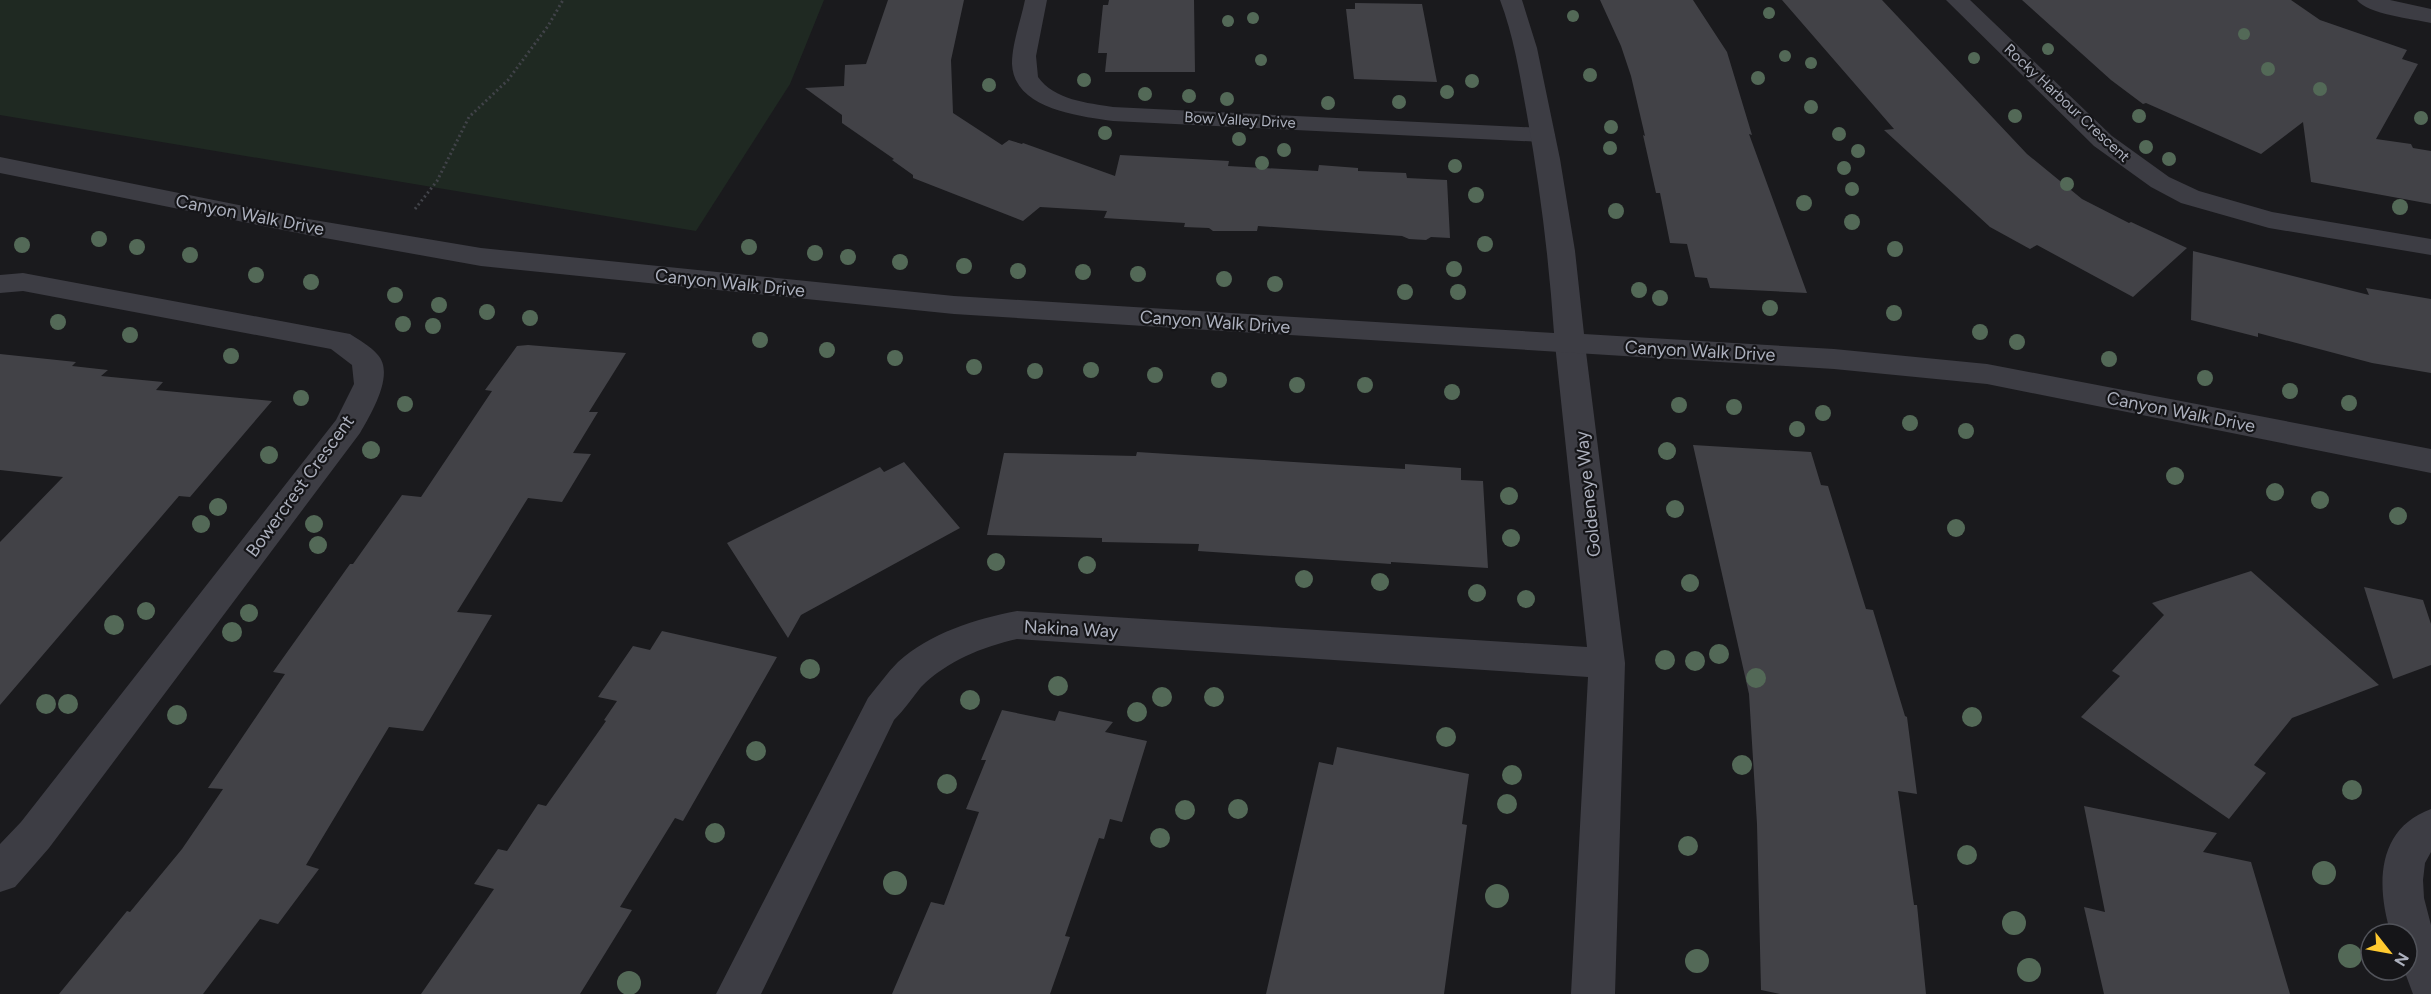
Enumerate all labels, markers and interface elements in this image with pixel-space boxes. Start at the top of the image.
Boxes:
street label: Rocky Harbour Crescent [2000,40,2134,166]
street label: Bow Valley Drive [1184,108,1296,132]
street label: Canyon Walk Drive [174,190,326,240]
street label: Canyon Walk Drive [654,264,806,302]
street label: Canyon Walk Drive [1139,306,1291,338]
street label: Canyon Walk Drive [1624,336,1776,366]
street label: Canyon Walk Drive [2105,387,2257,437]
street label: Bowercrest Crescent [241,411,359,561]
street label: Goldeneye Way [1570,429,1606,558]
street label: Nakina Way [1023,616,1119,642]
north arrow [2359,922,2419,982]
text: N [2390,949,2413,970]

